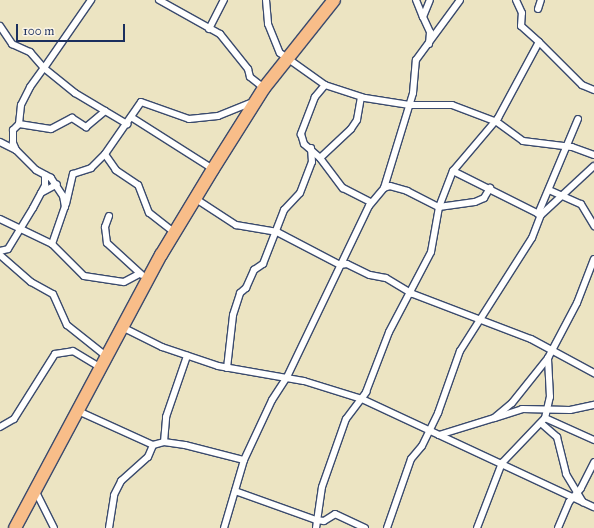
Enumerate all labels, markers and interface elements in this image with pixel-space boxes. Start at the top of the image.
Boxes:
scale bar [18,16,127,42]
text: 100 m [23,24,54,38]

